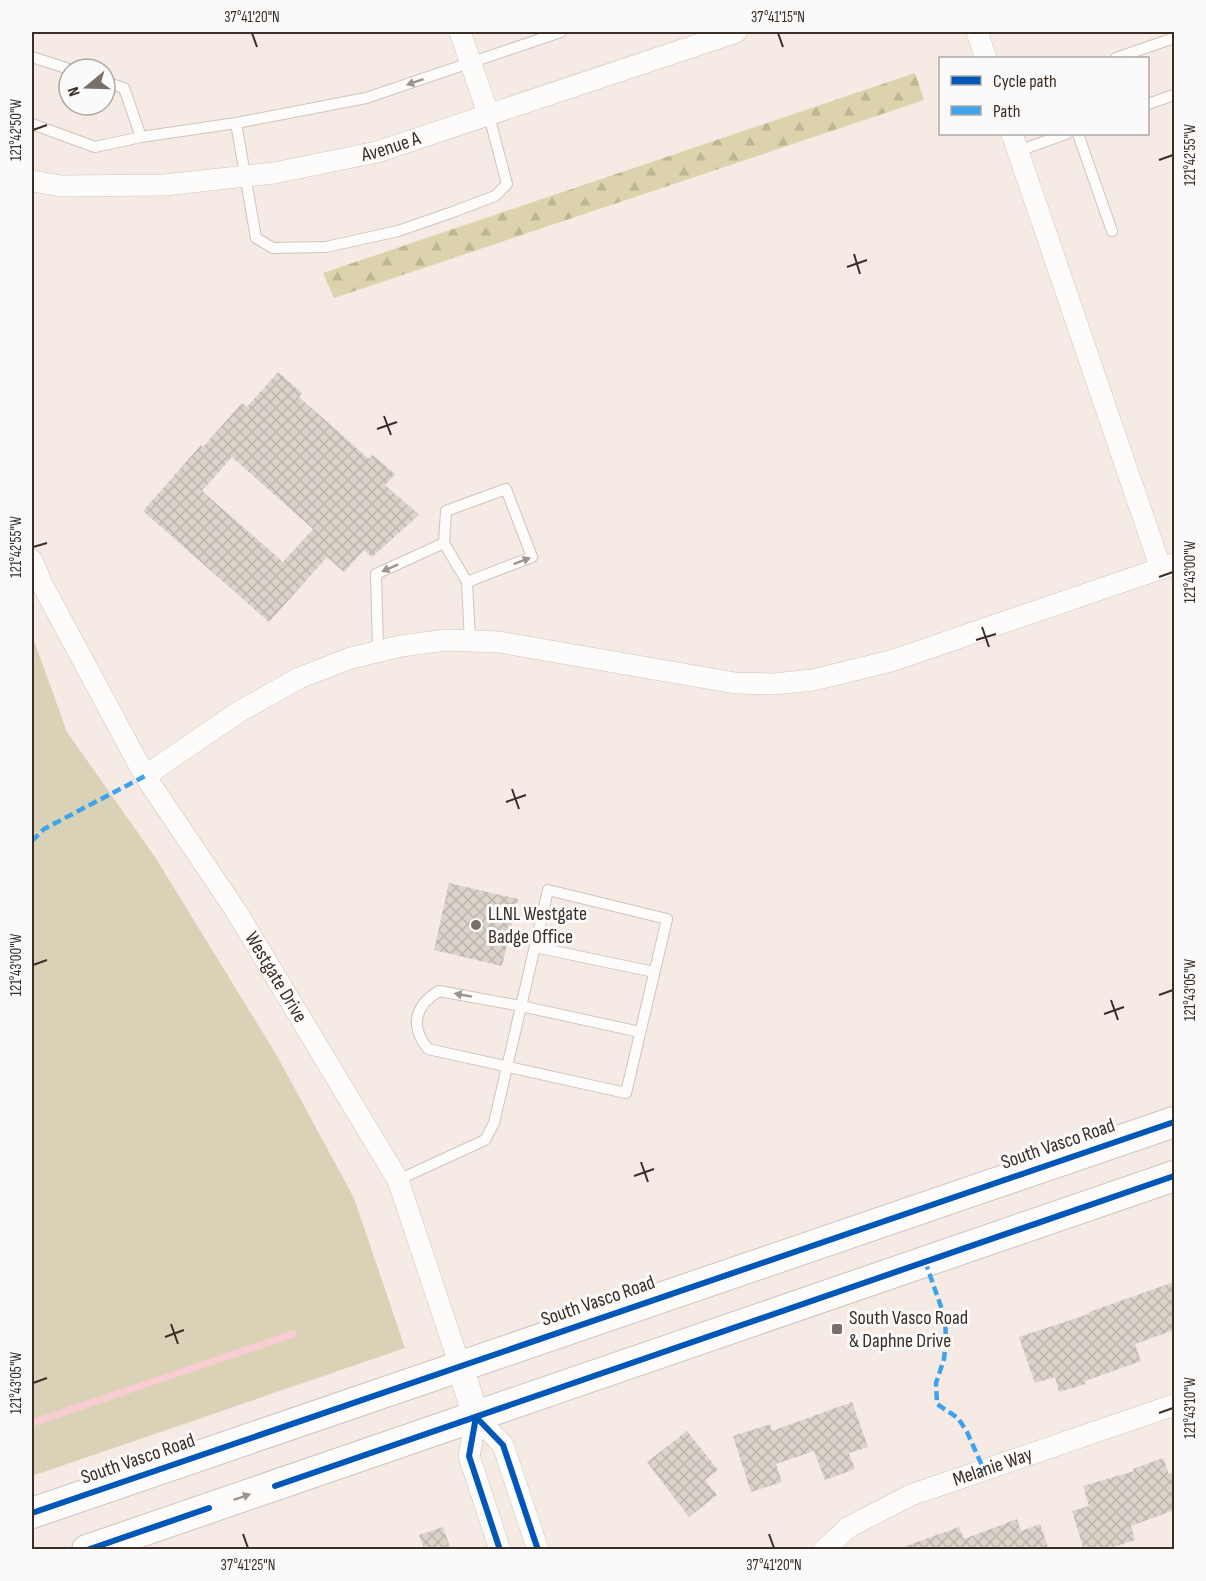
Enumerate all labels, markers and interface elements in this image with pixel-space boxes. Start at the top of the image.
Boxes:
text: 37°41'20"N [224,8,280,27]
text: 37°41'15"N [751,8,805,27]
north arrow [57,57,117,117]
legend [939,57,1149,135]
text: Cycle path [993,71,1057,92]
one-way arrow [406,77,424,87]
text: N [64,84,85,99]
text: 121°42'50"W [7,99,26,161]
text: Path [993,101,1021,122]
text: 121°42'55"W [1181,124,1200,186]
street label: Avenue A [358,126,424,167]
text: 121°42'55"W [7,516,26,578]
text: 121°43'00"W [1181,540,1200,603]
one-way arrow [513,556,531,566]
one-way arrow [382,563,399,572]
place label: LLNL Westgate Badge Office [488,902,587,949]
marker: LLNL Westgate Badge Office [469,918,483,932]
street label: Westgate Drive [239,928,312,1027]
text: 121°43'00"W [7,933,26,996]
text: 121°43'05"W [1181,959,1200,1021]
one-way arrow [454,991,473,1000]
street label: South Vasco Road [998,1113,1118,1175]
street label: South Vasco Road [538,1270,658,1332]
place label: South Vasco Road & Daphne Drive [849,1306,968,1353]
marker: South Vasco Road & Daphne Drive [830,1322,844,1336]
text: 121°43'05"W [7,1352,26,1414]
text: 121°43'10"W [1181,1377,1200,1439]
street label: South Vasco Road [78,1428,198,1490]
street label: Melanie Way [950,1442,1036,1492]
one-way arrow [233,1491,251,1501]
text: 37°41'25"N [221,1556,275,1575]
text: 37°41'20"N [746,1556,802,1575]

